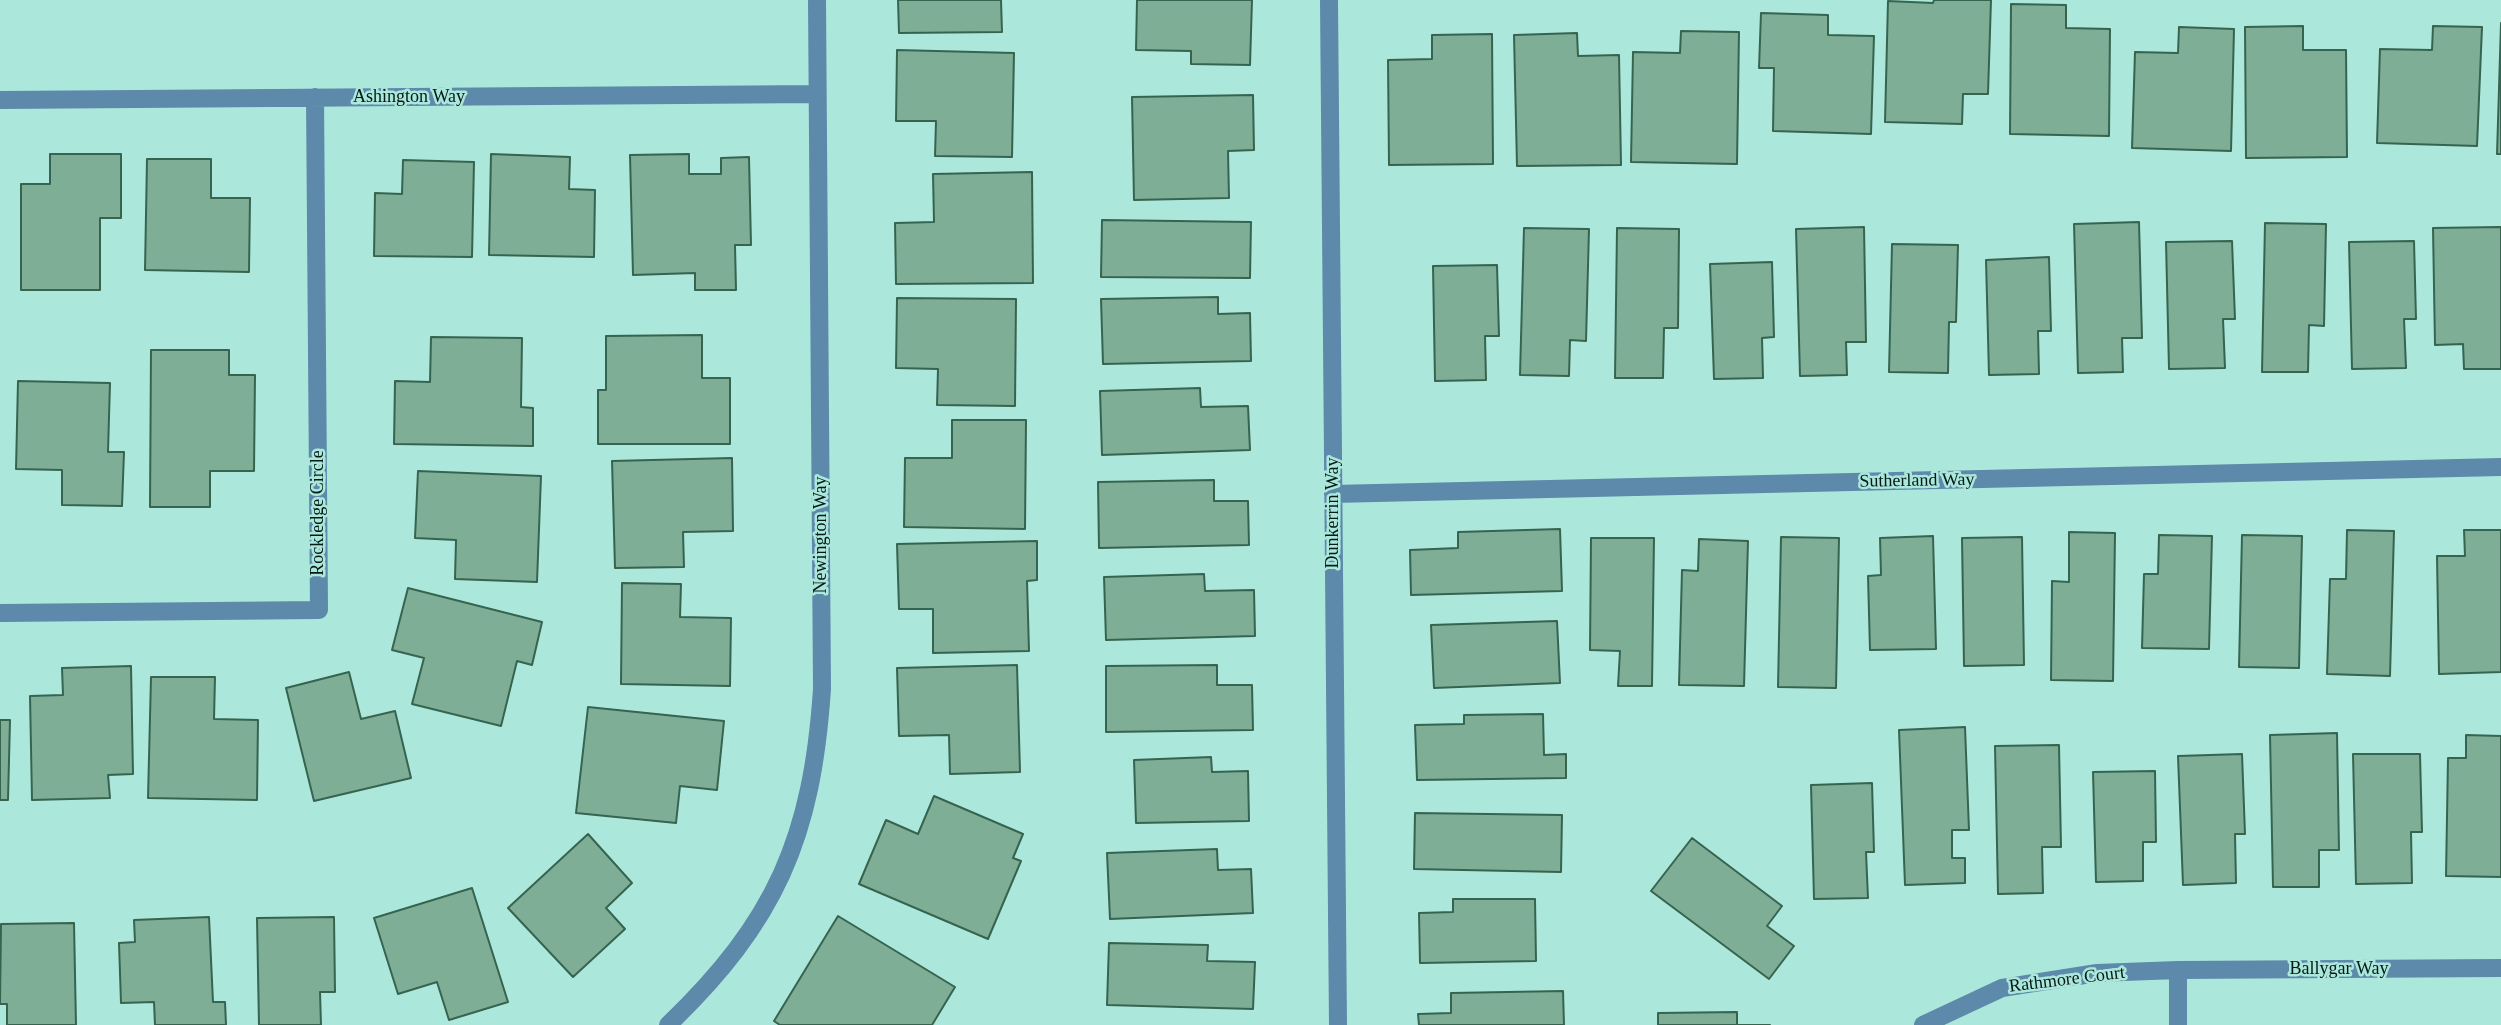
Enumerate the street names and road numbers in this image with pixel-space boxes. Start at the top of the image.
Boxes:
street label: Ashington Way [353,86,465,108]
street label: Rockledge Circle [307,450,329,576]
street label: Dunkerrin Way [1322,457,1344,569]
street label: Sutherland Way [1859,469,1975,493]
street label: Newington Way [810,476,832,594]
street label: Ballygar Way [2289,958,2389,980]
street label: Rathmore Court [2008,962,2126,998]

